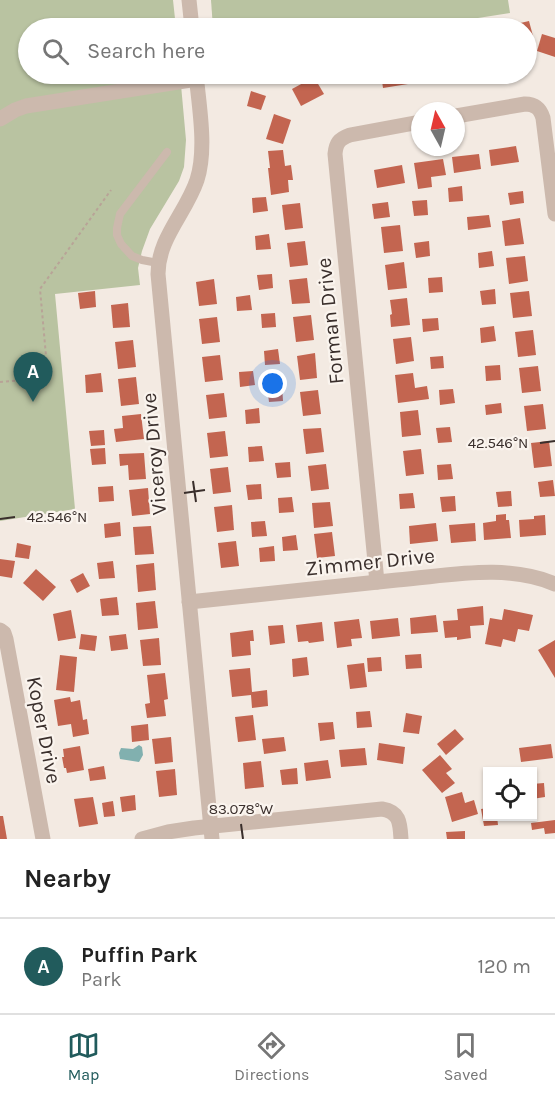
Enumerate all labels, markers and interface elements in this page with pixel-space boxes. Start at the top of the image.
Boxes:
search box [18,18,537,84]
icon: search [39,35,72,68]
text: Search here [87,38,205,64]
north arrow [411,102,465,156]
street label: Forman Drive [311,256,349,386]
pin: A [14,352,52,402]
your location [258,369,287,398]
street label: Viceroy Drive [137,392,171,516]
text: 42.546°N [468,434,528,452]
text: 42.546°N [27,508,87,526]
street label: Zimmer Drive [304,543,436,581]
street label: Koper Drive [22,674,66,786]
map controls [483,767,537,821]
button: locate [483,767,537,821]
text: 83.078°W [209,800,274,818]
text: Nearby [24,863,111,894]
text: Puffin Park [81,942,198,968]
text: A [37,955,50,978]
text: 120 m [477,955,531,978]
text: Park [81,968,122,991]
tab: Map [67,1029,100,1084]
tab: Directions [234,1029,309,1084]
tab: Saved [444,1029,488,1084]

